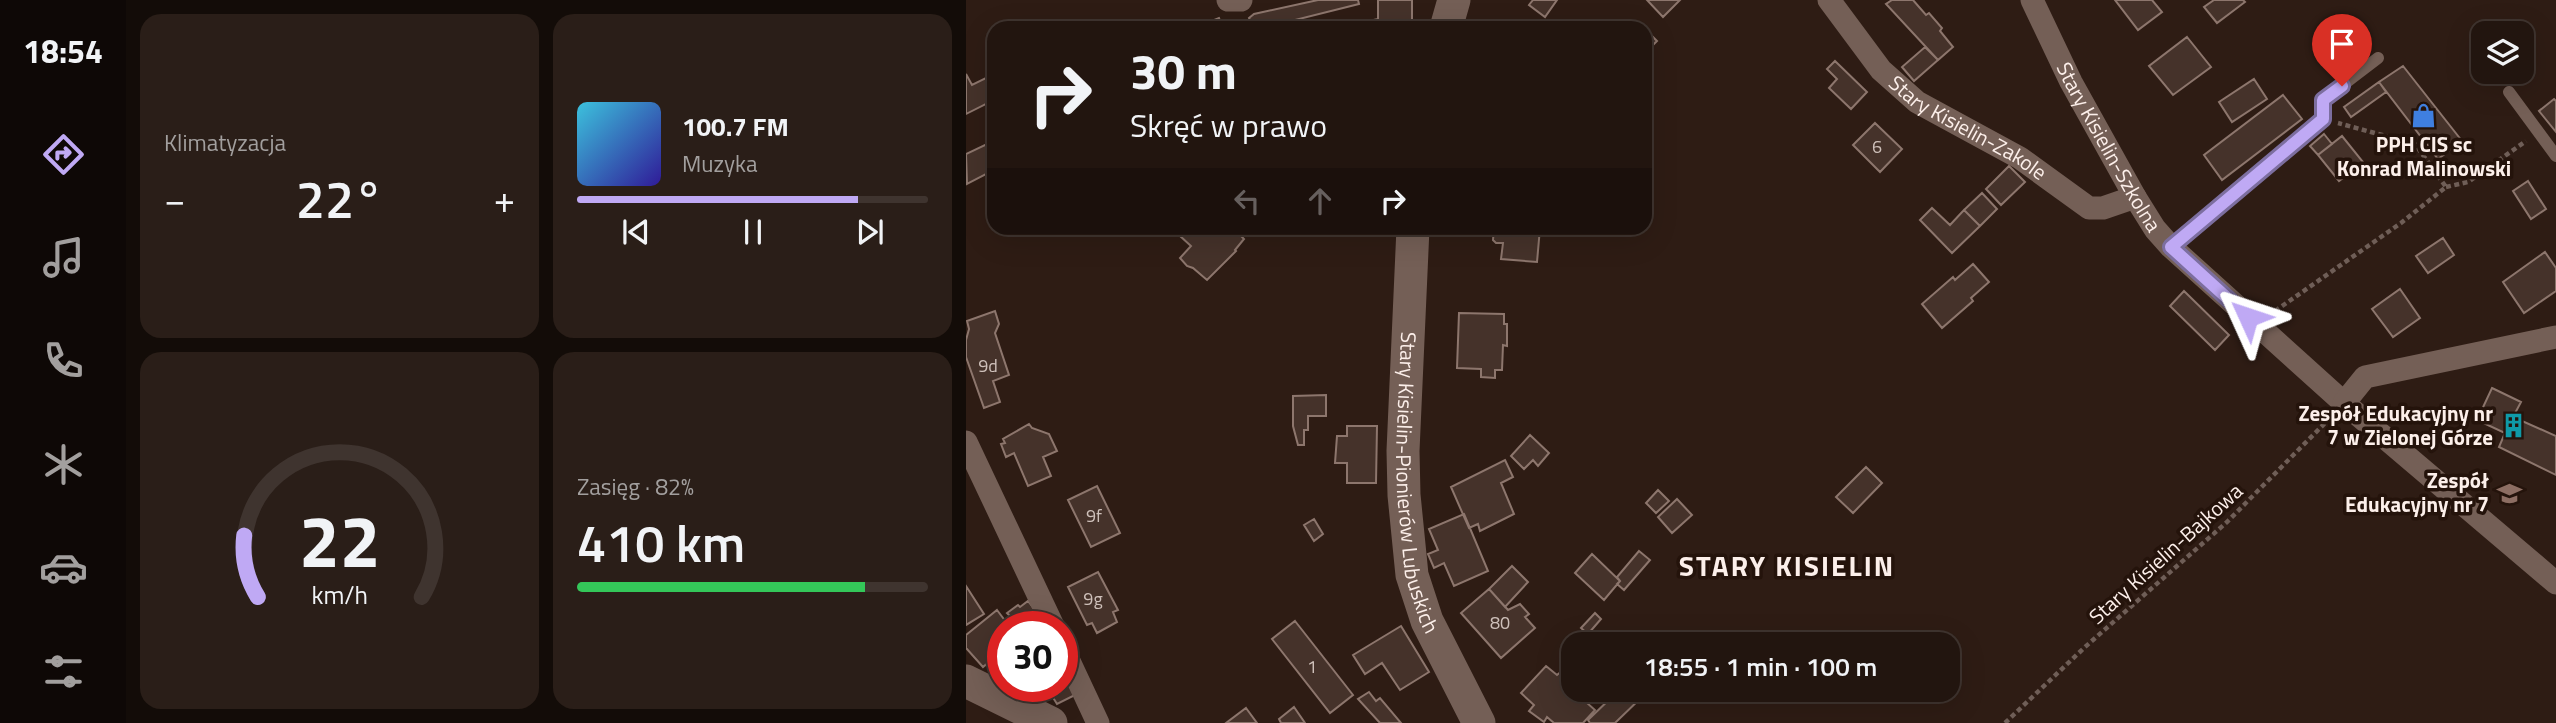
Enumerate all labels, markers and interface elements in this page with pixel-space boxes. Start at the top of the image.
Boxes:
pin [2312,14,2372,86]
map controls [2471,21,2534,84]
button: layers [2471,21,2534,84]
icon: arrive [2323,25,2361,63]
text: 18:54 [23,27,103,75]
text: 30 m [1130,33,1237,108]
icon: right [1015,49,1106,140]
street label: Stary Kisielin-Szkolna [2049,57,2170,238]
street label: Stary Kisielin-Zakole [1882,67,2054,187]
text: Skręć w prawo [1130,101,1327,149]
shop icon: PPH CIS sc Konrad Malinowski [2410,102,2438,130]
text: 100.7 FM [682,107,789,146]
text: Klimatyzacja [164,125,286,160]
place label: PPH CIS sc Konrad Malinowski [2337,128,2511,184]
icon: directions [39,130,88,179]
house number: 6 [1872,133,1882,160]
text: Muzyka [682,146,758,181]
text: 22° [296,159,383,238]
text: − [164,170,185,228]
text: + [494,170,515,228]
icon: left [1228,182,1266,220]
icon: ahead [1301,182,1339,220]
icon: right [1374,182,1412,220]
icon: previous [617,213,655,251]
icon: pause [734,213,772,251]
icon: next [851,213,889,251]
icon: music [39,233,88,282]
position arrow [2211,280,2285,354]
street label: Stary Kisielin-Pionierów Lubuskich [1388,331,1448,639]
icon: phone [39,336,88,385]
house number: 9d [978,352,998,379]
place label: Zespół Edukacyjny nr 7 w Zielonej Górze [2299,397,2493,453]
building icon: Zespół Edukacyjny nr 7 w Zielonej Górze [2499,412,2527,440]
icon: climate [39,440,88,489]
place label: Zespół Edukacyjny nr 7 [2345,464,2489,520]
text: Zasięg · 82% [577,469,694,504]
street label: Stary Kisielin-Bajkowa [2081,475,2250,631]
school or university icon: Zespół Edukacyjny nr 7 [2495,479,2523,507]
text: 22 [299,485,380,595]
house number: 9f [1086,502,1102,529]
text: 410 km [577,503,745,582]
icon: car [39,543,88,592]
district label: STARY KISIELIN [1679,544,1895,587]
text: km/h [311,575,368,613]
house number: 9g [1083,585,1103,612]
house number: 80 [1490,609,1510,636]
speed limit sign: 30 [987,611,1078,702]
icon: filters [39,647,88,696]
text: 18:55 · 1 min · 100 m [1644,647,1877,686]
house number: 1 [1307,653,1317,680]

